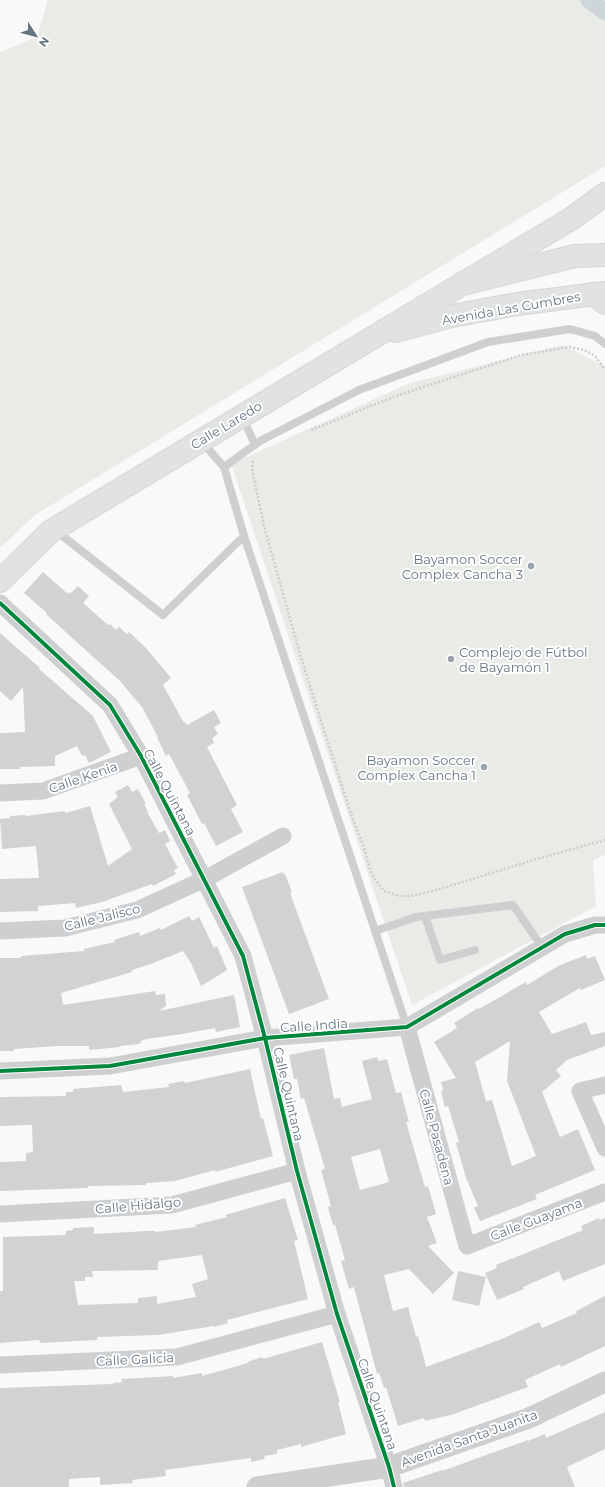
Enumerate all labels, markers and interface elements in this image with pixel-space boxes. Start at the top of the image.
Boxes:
north arrow [16,16,56,56]
text: N [36,34,52,50]
street label: Avenida Las Cumbres [440,288,582,328]
street label: Calle Laredo [187,397,265,453]
place label: Bayamon Soccer Complex Cancha 3 [402,551,523,582]
marker: Bayamon Soccer Complex Cancha 3 [526,561,536,571]
place label: Complejo de Fútbol de Bayamón 1 [459,644,588,675]
marker: Complejo de Fútbol de Bayamón 1 [446,654,456,664]
street label: Calle Quintana [140,746,200,838]
place label: Bayamon Soccer Complex Cancha 1 [357,752,476,783]
street label: Calle Kenia [46,758,120,796]
marker: Bayamon Soccer Complex Cancha 1 [479,762,489,772]
street label: Calle Jalisco [62,900,142,934]
street label: Calle India [280,1015,348,1035]
street label: Calle Quintana [270,1045,308,1143]
street label: Calle Pasadena [416,1087,458,1187]
street label: Calle Hidalgo [94,1193,182,1217]
street label: Calle Guayama [488,1194,584,1244]
street label: Calle Galicia [96,1349,174,1369]
street label: Calle Quintana [355,1356,401,1452]
street label: Avenida Santa Juanita [399,1406,539,1470]

